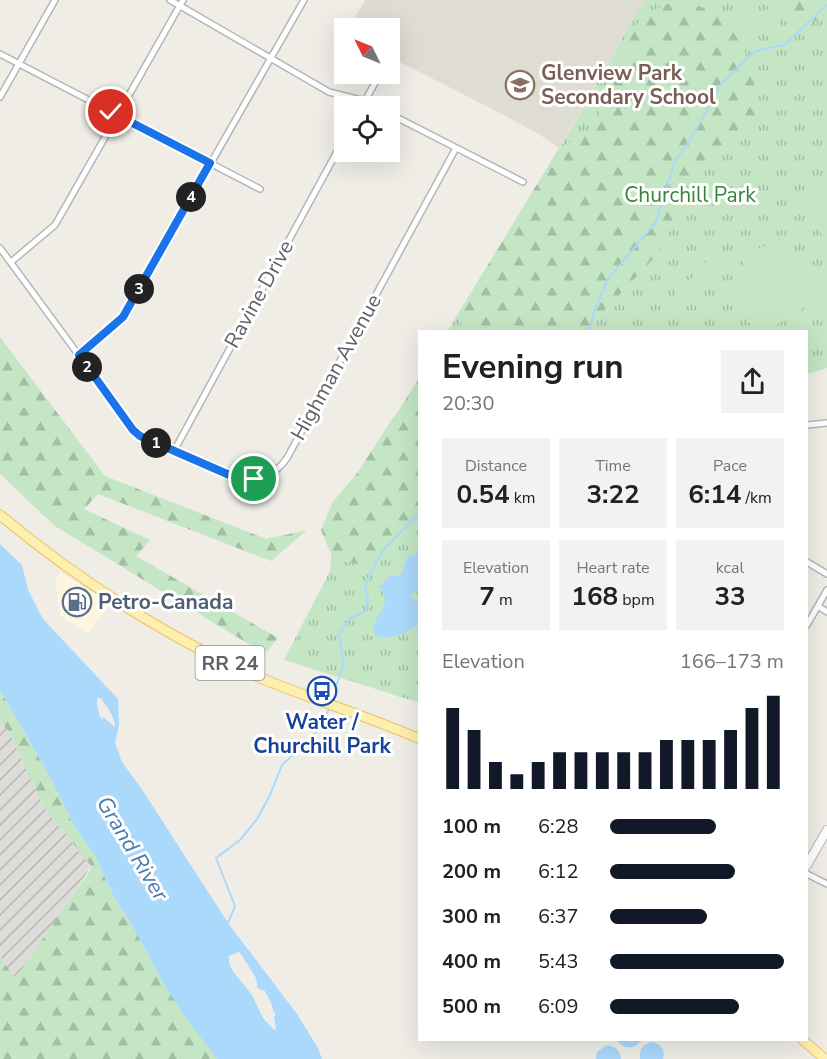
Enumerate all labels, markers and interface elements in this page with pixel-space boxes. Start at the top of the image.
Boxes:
north arrow [334,18,400,84]
map controls [334,18,400,162]
place label: Glenview Park Secondary School [541,59,716,111]
school or university icon: Glenview Park Secondary School [504,69,536,101]
pin [85,86,136,137]
icon: check [94,95,127,128]
button: locate [334,96,400,162]
park label: Churchill Park [624,181,756,209]
pin: 4 [176,182,206,212]
text: 4 [186,186,196,208]
street label: Ravine Drive [218,235,300,353]
pin: 3 [124,274,154,304]
text: 3 [134,278,144,300]
street label: Highman Avenue [284,289,388,445]
text: Evening run [442,345,624,390]
button: share [721,350,784,413]
pin: 2 [72,352,102,382]
text: 2 [82,356,92,378]
text: 20:30 [442,390,495,417]
pin: 1 [141,428,171,458]
text: 1 [151,432,161,454]
pin [228,453,279,504]
text: Distance [465,455,527,477]
text: Time [595,455,631,477]
text: Pace [713,455,747,477]
icon: arrive [237,462,270,495]
text: 0.54 [456,477,510,512]
text: 3:22 [586,477,640,512]
text: 6:14 [688,477,741,512]
text: km [510,487,536,509]
text: /km [741,487,772,509]
text: Elevation [463,557,529,579]
text: Heart rate [576,557,650,579]
text: kcal [716,557,744,579]
text: 7 [479,579,495,614]
text: 168 [571,579,618,614]
text: 33 [714,579,746,614]
fuel station icon: Petro-Canada [61,586,93,618]
place label: Petro-Canada [98,588,233,616]
text: m [495,589,513,611]
text: bpm [618,589,655,611]
road number: RR 24 [196,646,264,680]
text: Elevation [442,648,525,675]
text: 166–173 m [680,648,784,675]
bus stop icon: Water / Churchill Park [306,675,338,707]
place label: Water / Churchill Park [253,708,392,760]
water label: Grand River [89,791,176,907]
text: 100 m [442,813,501,840]
text: 6:28 [538,813,579,840]
text: 200 m [442,858,501,885]
text: 6:12 [538,858,579,885]
text: 300 m [442,903,501,930]
text: 6:37 [538,903,579,930]
text: 400 m [442,948,501,975]
text: 5:43 [538,948,579,975]
text: 500 m [442,993,501,1020]
text: 6:09 [538,993,579,1020]

